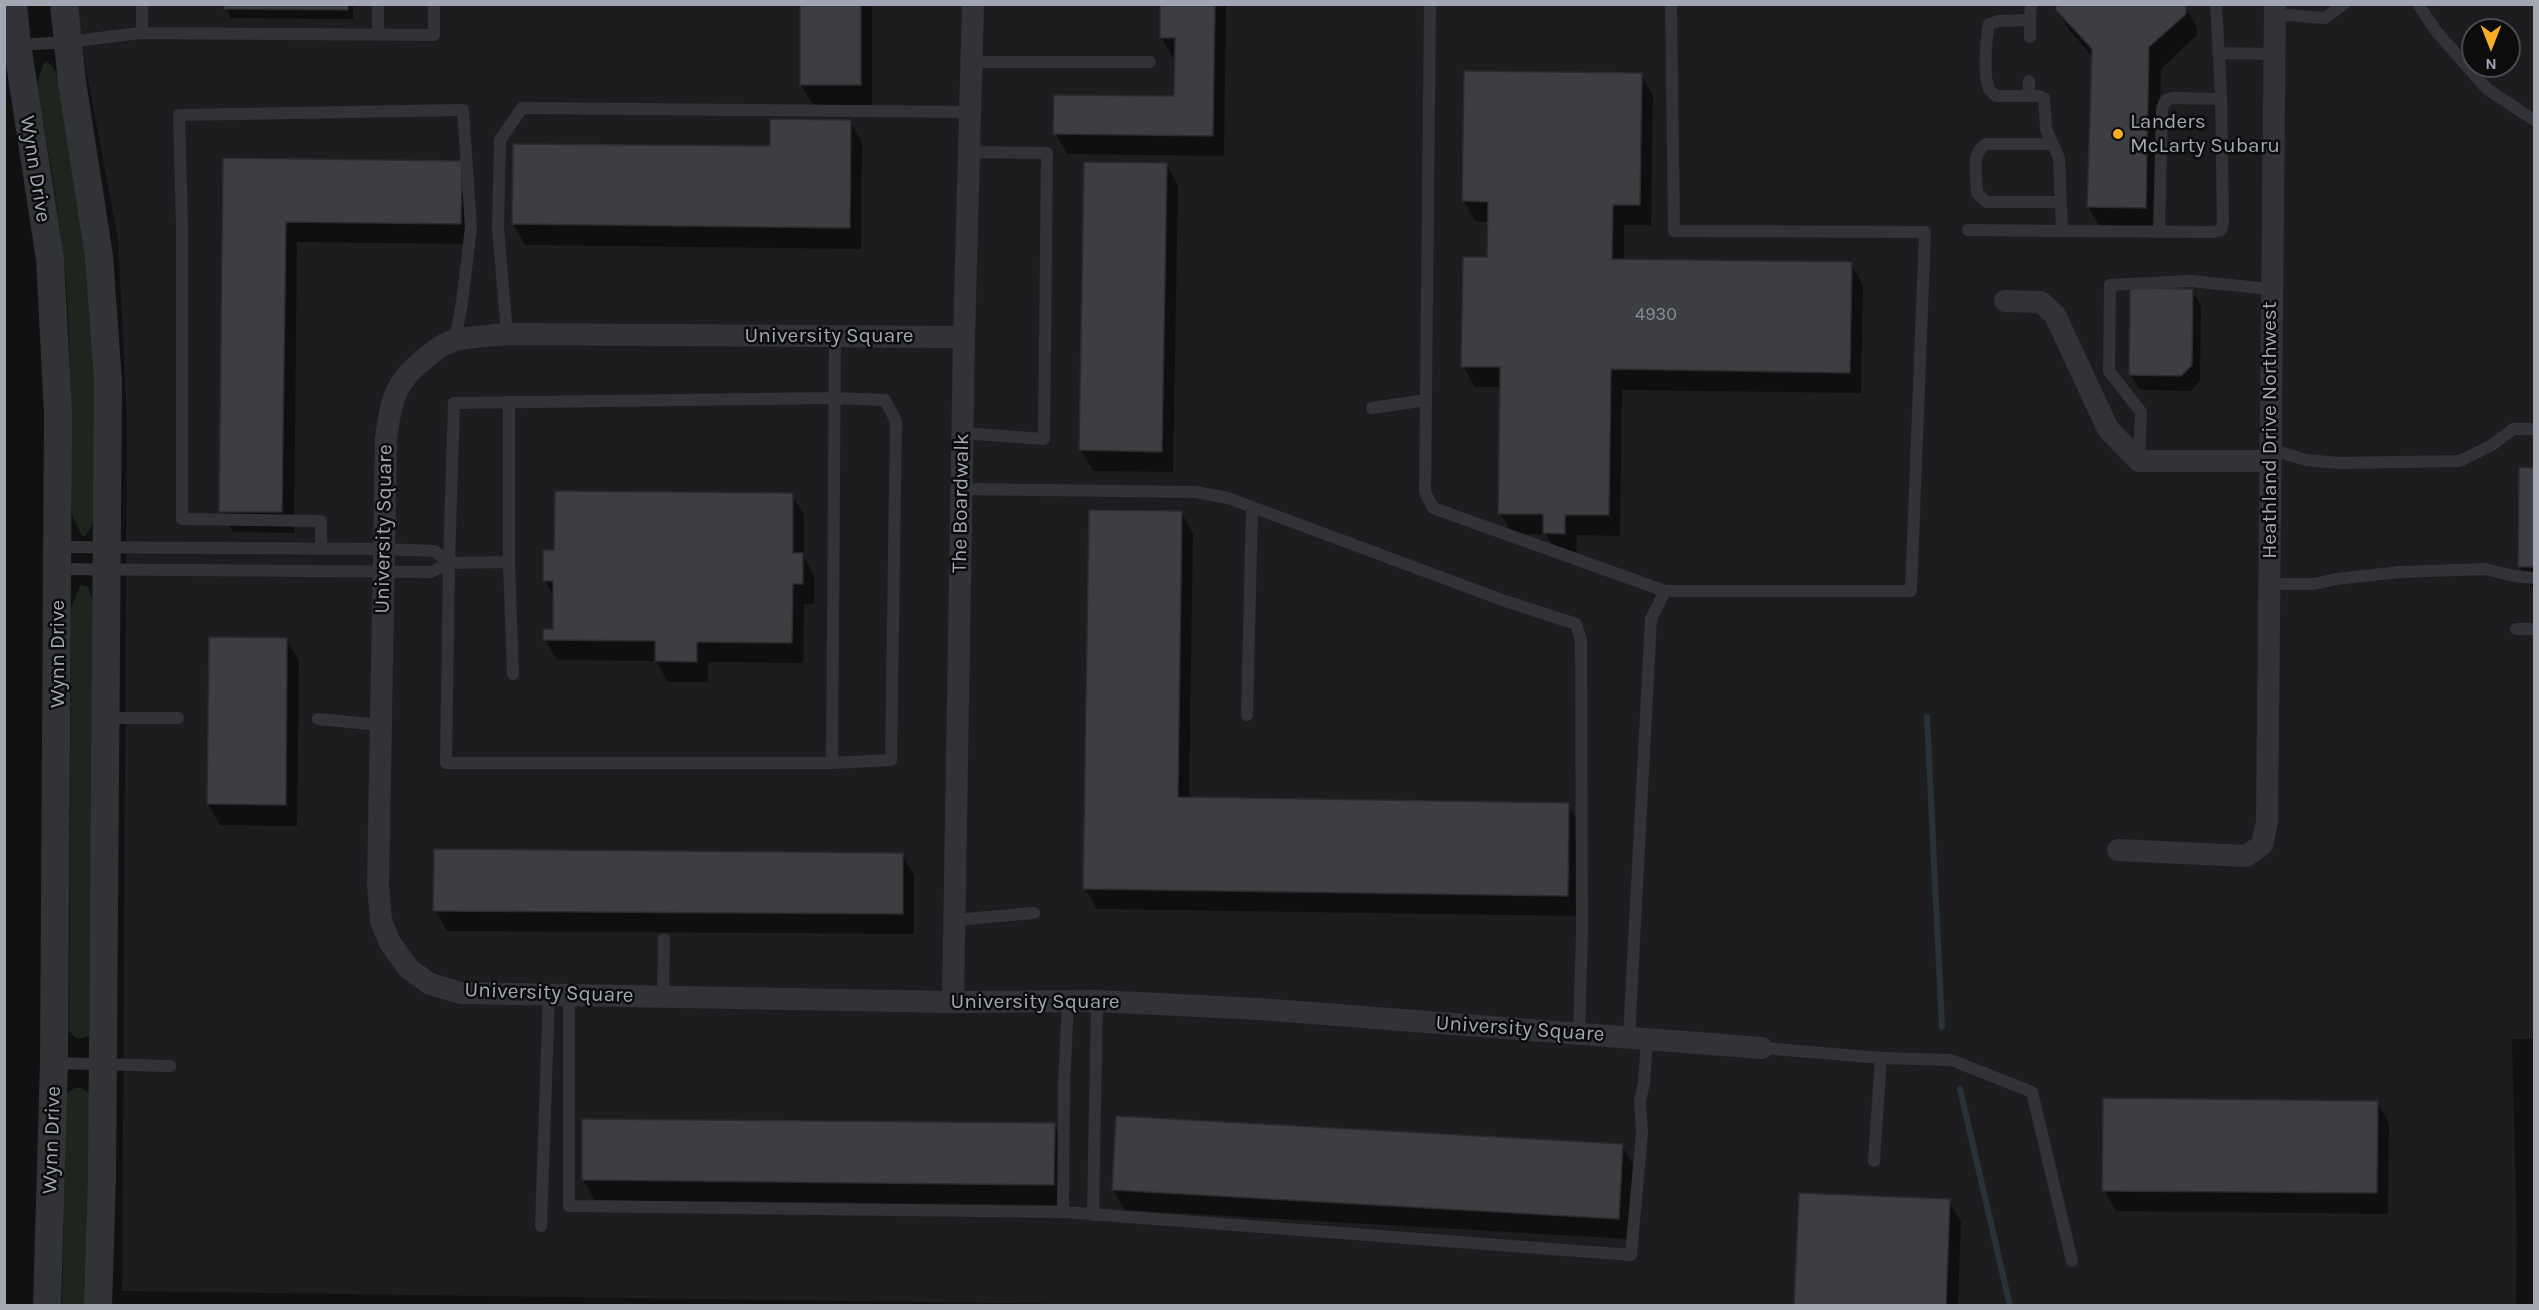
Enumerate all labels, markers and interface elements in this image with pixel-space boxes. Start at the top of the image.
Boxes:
north arrow [2461,18,2521,78]
text: N [2485,55,2497,74]
place label: Landers McLarty Subaru [2130,109,2280,159]
street label: Wynn Drive [14,114,56,224]
marker: Landers McLarty Subaru [2111,127,2125,141]
street label: Heathland Drive Northwest [2257,301,2283,559]
house number: 4930 [1635,304,1677,326]
street label: University Square [744,323,914,349]
street label: The Boardwalk [947,433,975,573]
street label: University Square [370,444,398,614]
street label: Wynn Drive [45,600,71,708]
street label: University Square [464,977,634,1009]
street label: University Square [950,989,1120,1015]
street label: University Square [1435,1011,1605,1047]
street label: Wynn Drive [38,1086,66,1194]

